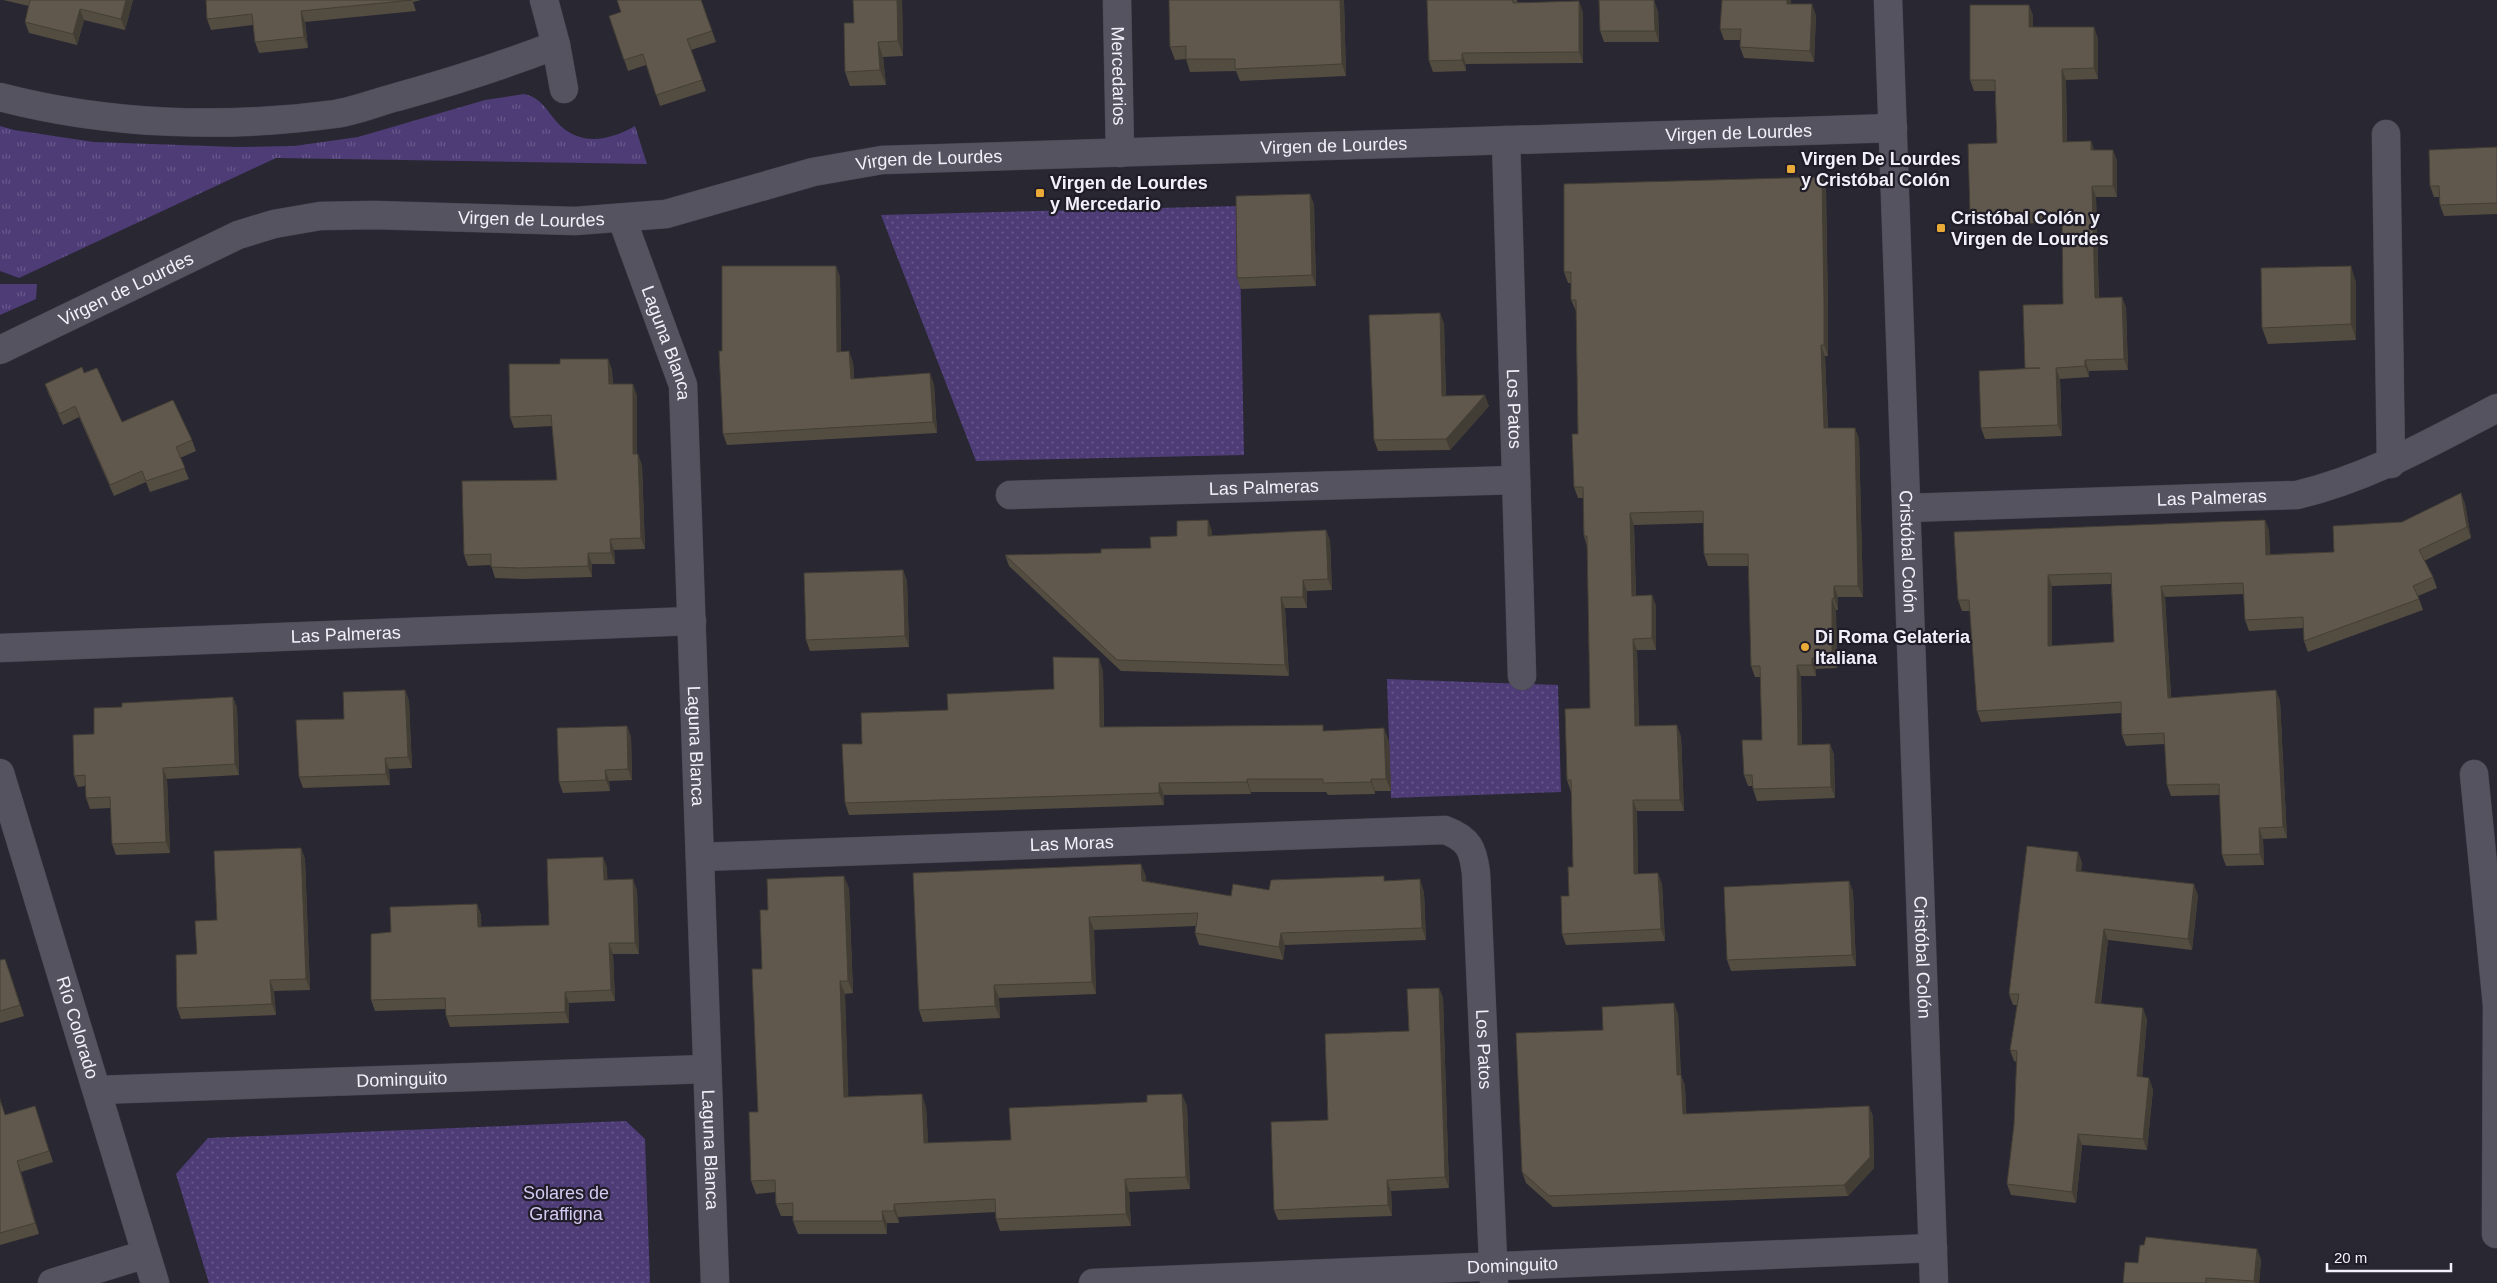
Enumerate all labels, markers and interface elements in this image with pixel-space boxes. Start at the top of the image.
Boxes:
street label: Mercedarios [1108,26,1129,126]
street label: Virgen de Lourdes [1665,121,1812,145]
street label: Virgen de Lourdes [1260,133,1408,158]
street label: Virgen de Lourdes [854,146,1003,174]
place label: Virgen De Lourdes y Cristóbal Colón [1801,149,1961,190]
marker: Virgen De Lourdes y Cristóbal Colón [1785,163,1797,175]
place label: Virgen de Lourdes y Mercedario [1050,173,1208,214]
marker: Virgen de Lourdes y Mercedario [1034,187,1046,199]
street label: Virgen de Lourdes [458,208,605,231]
place label: Cristóbal Colón y Virgen de Lourdes [1951,208,2109,249]
marker: Cristóbal Colón y Virgen de Lourdes [1935,222,1947,234]
street label: Virgen de Lourdes [56,248,197,330]
street label: Laguna Blanca [637,283,694,402]
street label: Los Patos [1503,369,1525,449]
street label: Las Palmeras [1209,476,1319,499]
street label: Las Palmeras [2156,486,2267,510]
street label: Cristóbal Colón [1896,490,1920,614]
street label: Las Palmeras [290,622,401,647]
place label: Di Roma Gelateria Italiana [1815,627,1971,668]
marker: Di Roma Gelateria Italiana [1799,641,1811,653]
street label: Laguna Blanca [684,686,708,807]
street label: Las Moras [1029,832,1114,855]
street label: Cristóbal Colón [1910,896,1935,1019]
street label: Río Colorado [52,974,102,1081]
street label: Los Patos [1472,1009,1495,1090]
street label: Dominguito [356,1068,448,1091]
street label: Laguna Blanca [698,1089,722,1211]
park label: Solares de Graffigna [523,1183,609,1224]
scale bar [2327,1240,2451,1272]
text: 20 m [2334,1249,2367,1266]
street label: Dominguito [1467,1254,1559,1277]

